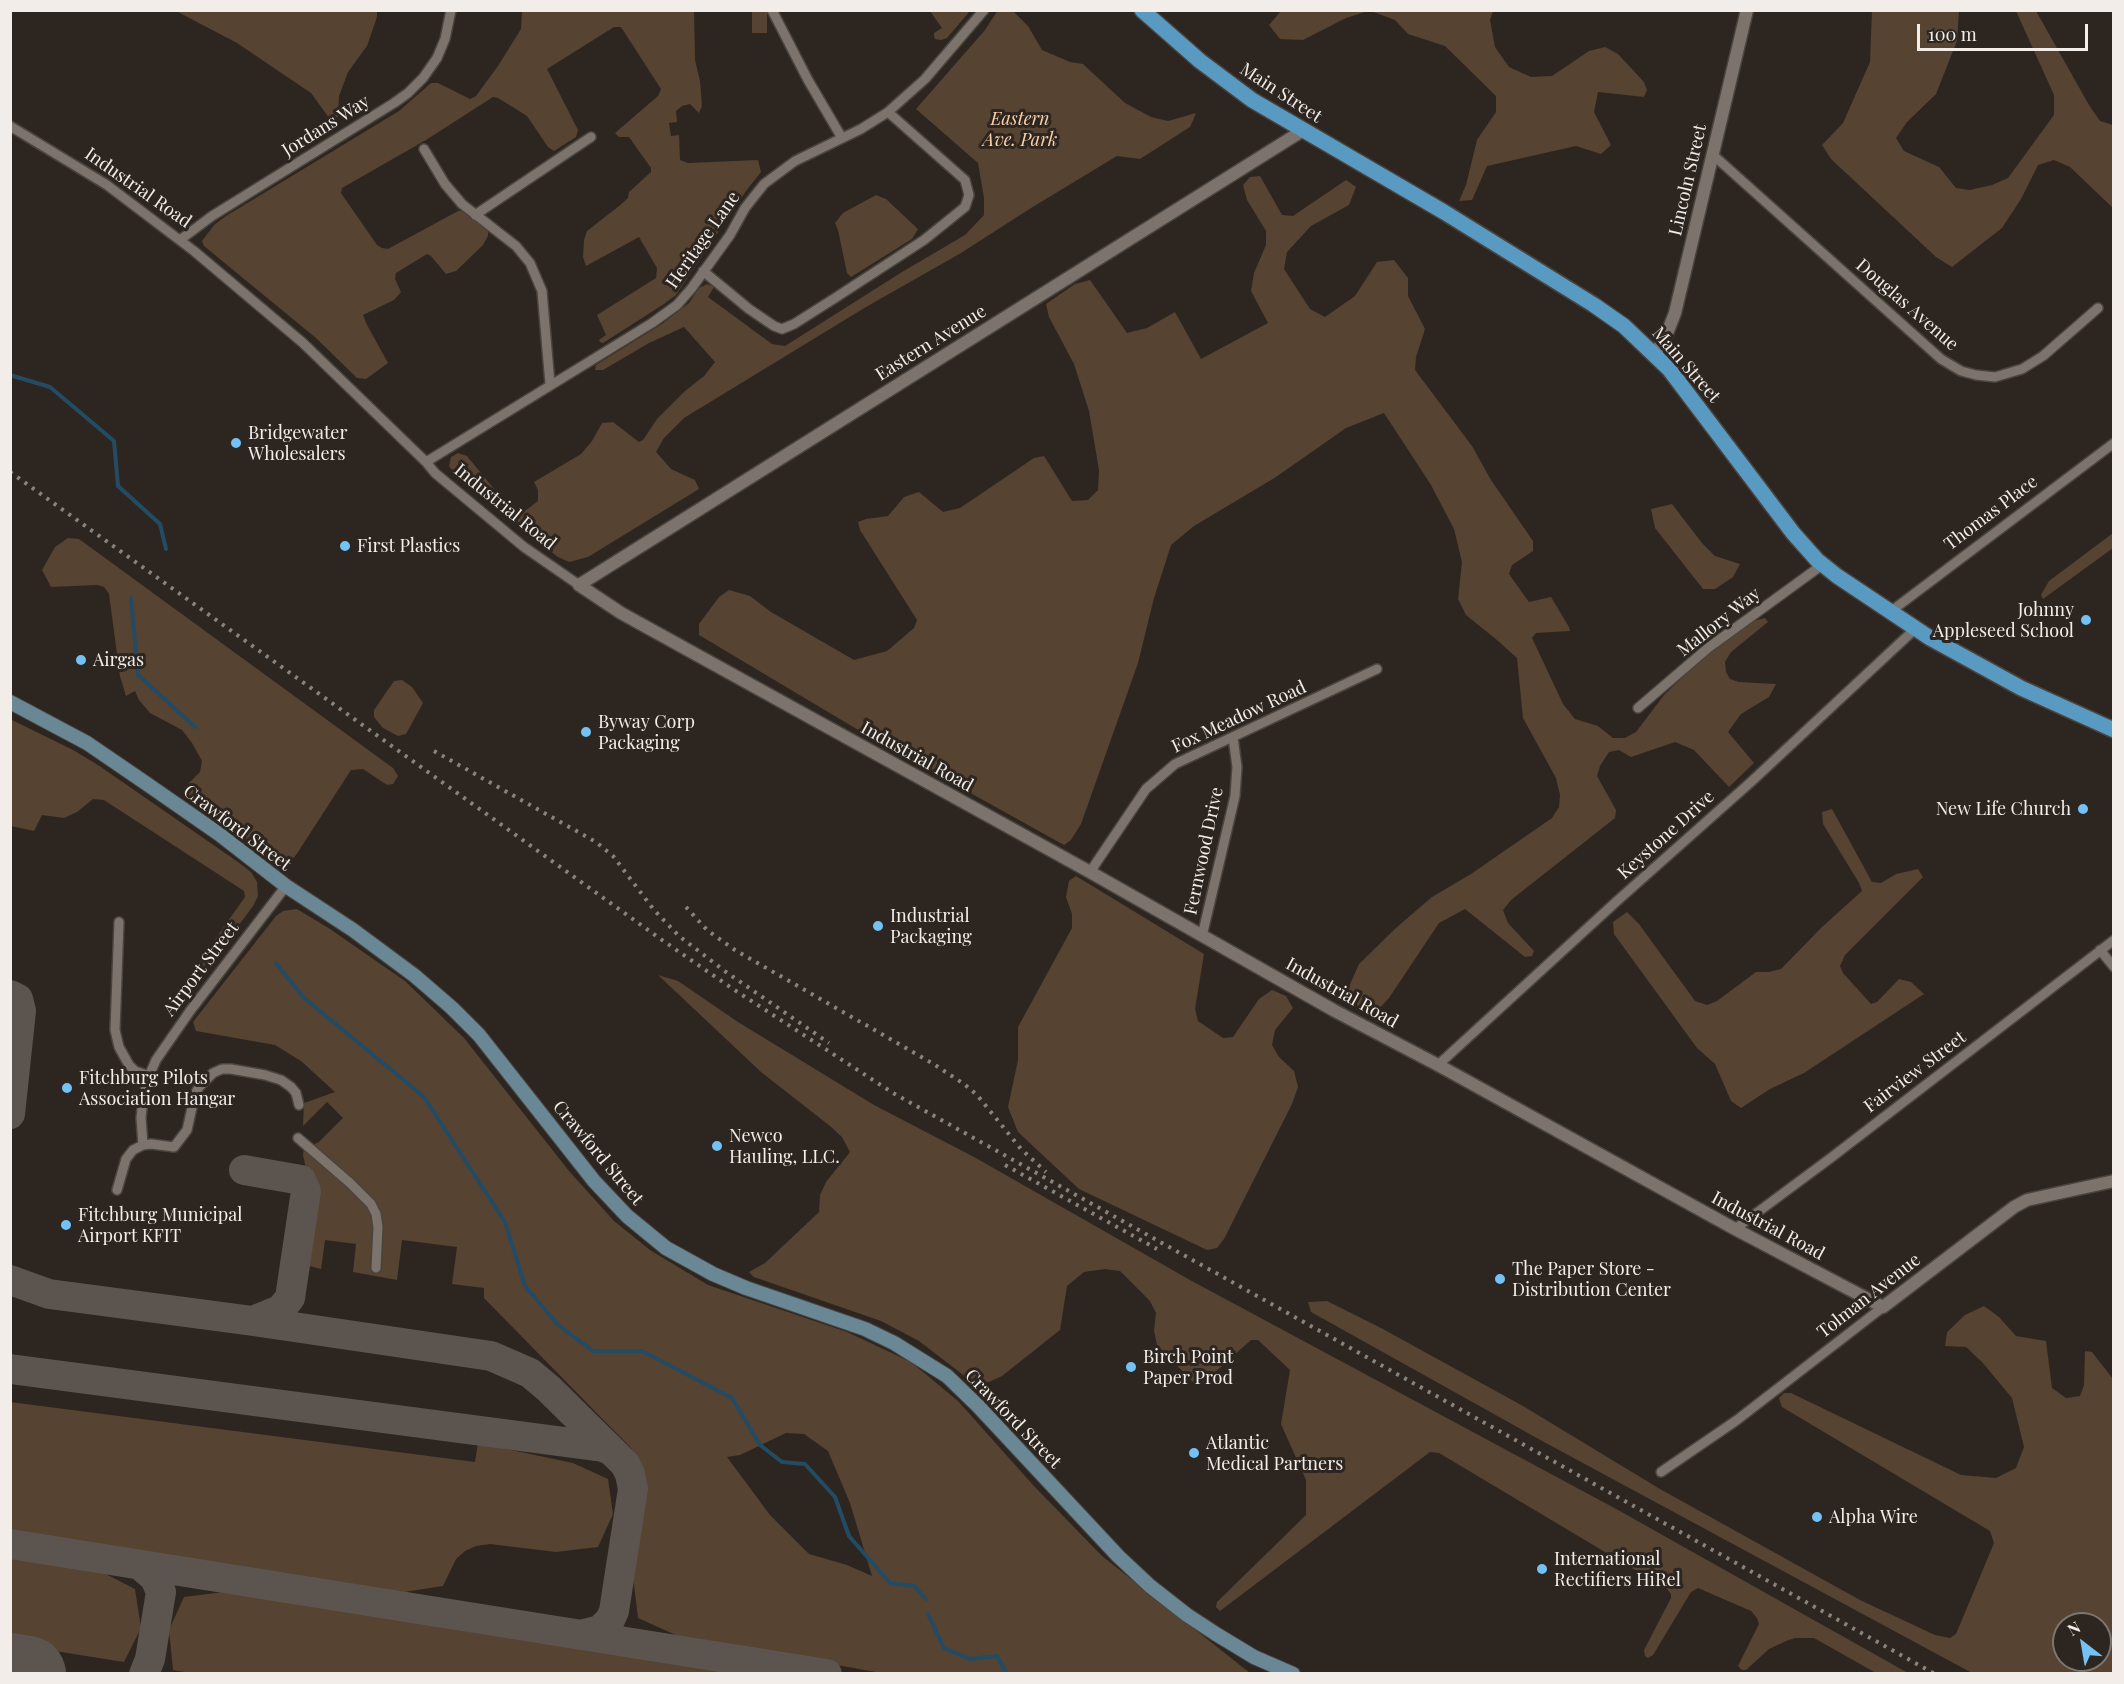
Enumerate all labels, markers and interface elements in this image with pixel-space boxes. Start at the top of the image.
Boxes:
scale bar [1920,12,2091,50]
text: 100 m [1928,22,1977,46]
street label: Main Street [1236,59,1326,127]
street label: Jordans Way [278,91,374,161]
park label: Eastern Ave. Park [983,108,1057,150]
street label: Lincoln Street [1665,122,1711,238]
street label: Industrial Road [81,143,195,233]
street label: Heritage Lane [662,187,744,293]
street label: Douglas Avenue [1851,255,1963,355]
street label: Eastern Avenue [872,300,990,386]
street label: Main Street [1647,323,1725,407]
place label: Bridgewater Wholesalers [248,422,347,464]
marker: Bridgewater Wholesalers [229,436,243,450]
street label: Industrial Road [450,459,560,555]
street label: Thomas Place [1940,471,2042,555]
place label: First Plastics [357,535,460,557]
marker: First Plastics [338,539,352,553]
street label: Mallory Way [1673,583,1765,661]
place label: Johnny Appleseed School [1933,599,2074,642]
marker: Johnny Appleseed School [2079,613,2093,627]
place label: Airgas [93,649,144,671]
marker: Airgas [74,653,88,667]
street label: Fox Meadow Road [1168,676,1310,758]
place label: Byway Corp Packaging [598,711,695,754]
street label: Industrial Road [857,717,977,797]
marker: Byway Corp Packaging [579,725,593,739]
street label: Crawford Street [179,780,295,876]
street label: Fernwood Drive [1180,785,1228,917]
street label: Keystone Drive [1613,786,1719,884]
place label: New Life Church [1936,798,2071,820]
marker: New Life Church [2076,802,2090,816]
place label: Industrial Packaging [890,905,972,948]
street label: Airport Street [159,918,243,1020]
marker: Industrial Packaging [871,919,885,933]
street label: Industrial Road [1282,953,1402,1033]
street label: Fairview Street [1860,1027,1970,1117]
place label: Fitchburg Pilots Association Hangar [79,1067,235,1110]
marker: Fitchburg Pilots Association Hangar [60,1081,74,1095]
street label: Crawford Street [548,1096,648,1210]
place label: Newco Hauling, LLC. [729,1125,840,1168]
marker: Newco Hauling, LLC. [710,1139,724,1153]
street label: Industrial Road [1708,1187,1828,1265]
place label: Fitchburg Municipal Airport KFIT [78,1204,242,1246]
marker: Fitchburg Municipal Airport KFIT [59,1218,73,1232]
street label: Tolman Avenue [1813,1249,1925,1343]
place label: The Paper Store - Distribution Center [1512,1258,1671,1300]
marker: The Paper Store - Distribution Center [1493,1272,1507,1286]
place label: Birch Point Paper Prod [1143,1346,1233,1388]
marker: Birch Point Paper Prod [1124,1360,1138,1374]
street label: Crawford Street [960,1365,1066,1473]
place label: Atlantic Medical Partners [1206,1432,1343,1474]
marker: Atlantic Medical Partners [1187,1446,1201,1460]
place label: Alpha Wire [1829,1506,1918,1528]
marker: Alpha Wire [1810,1510,1824,1524]
place label: International Rectifiers HiRel [1554,1548,1681,1590]
marker: International Rectifiers HiRel [1535,1562,1549,1576]
north arrow [2052,1612,2112,1672]
text: N [2063,1616,2084,1640]

